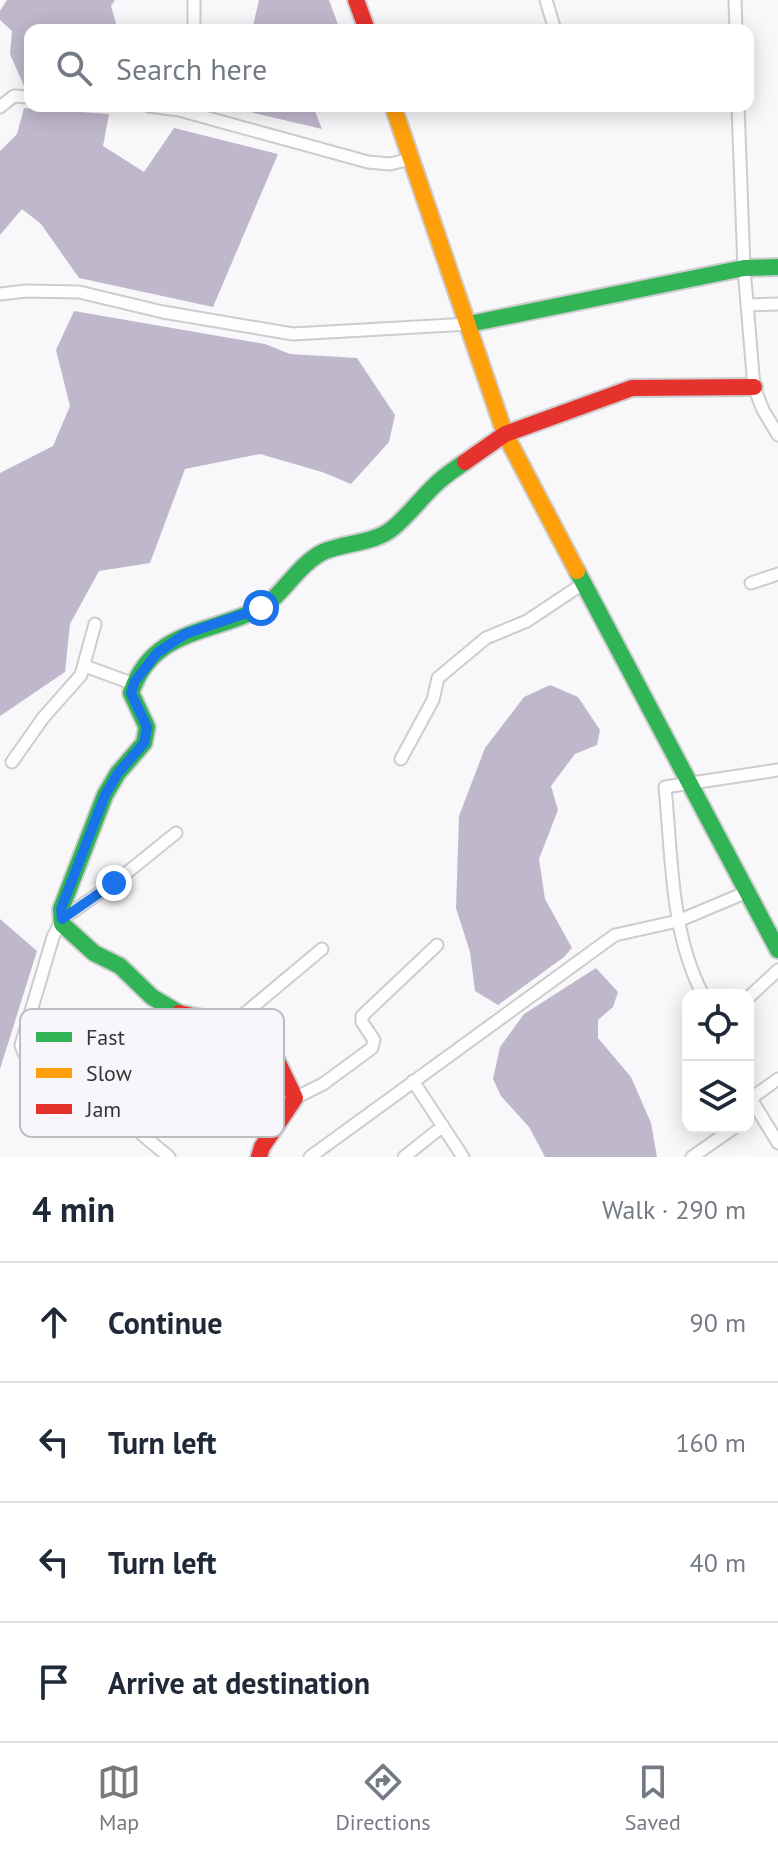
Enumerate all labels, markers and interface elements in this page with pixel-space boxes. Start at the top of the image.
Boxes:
search box [24,24,754,112]
icon: search [52,46,96,90]
text: Search here [116,49,267,88]
route start [243,590,279,626]
route end [96,865,132,901]
map controls [682,989,754,1133]
button: locate [682,989,754,1061]
legend [20,1009,284,1137]
text: Fast [86,1023,126,1051]
text: Slow [86,1059,132,1087]
button: layers [682,1061,754,1133]
text: Jam [85,1095,121,1123]
text: 4 min [32,1187,115,1231]
text: Walk · 290 m [602,1193,746,1226]
icon: ahead [32,1300,76,1344]
text: Continue [108,1303,222,1342]
text: 90 m [690,1306,746,1339]
icon: left [32,1420,76,1464]
text: Turn left [108,1423,216,1462]
text: 160 m [675,1426,746,1459]
icon: left [32,1540,76,1584]
text: Turn left [108,1543,216,1582]
text: 40 m [690,1546,746,1579]
icon: arrive [32,1660,76,1704]
text: Arrive at destination [108,1663,370,1702]
tab: Map [97,1760,141,1836]
tab: Directions [335,1760,431,1836]
tab: Saved [625,1760,681,1836]

